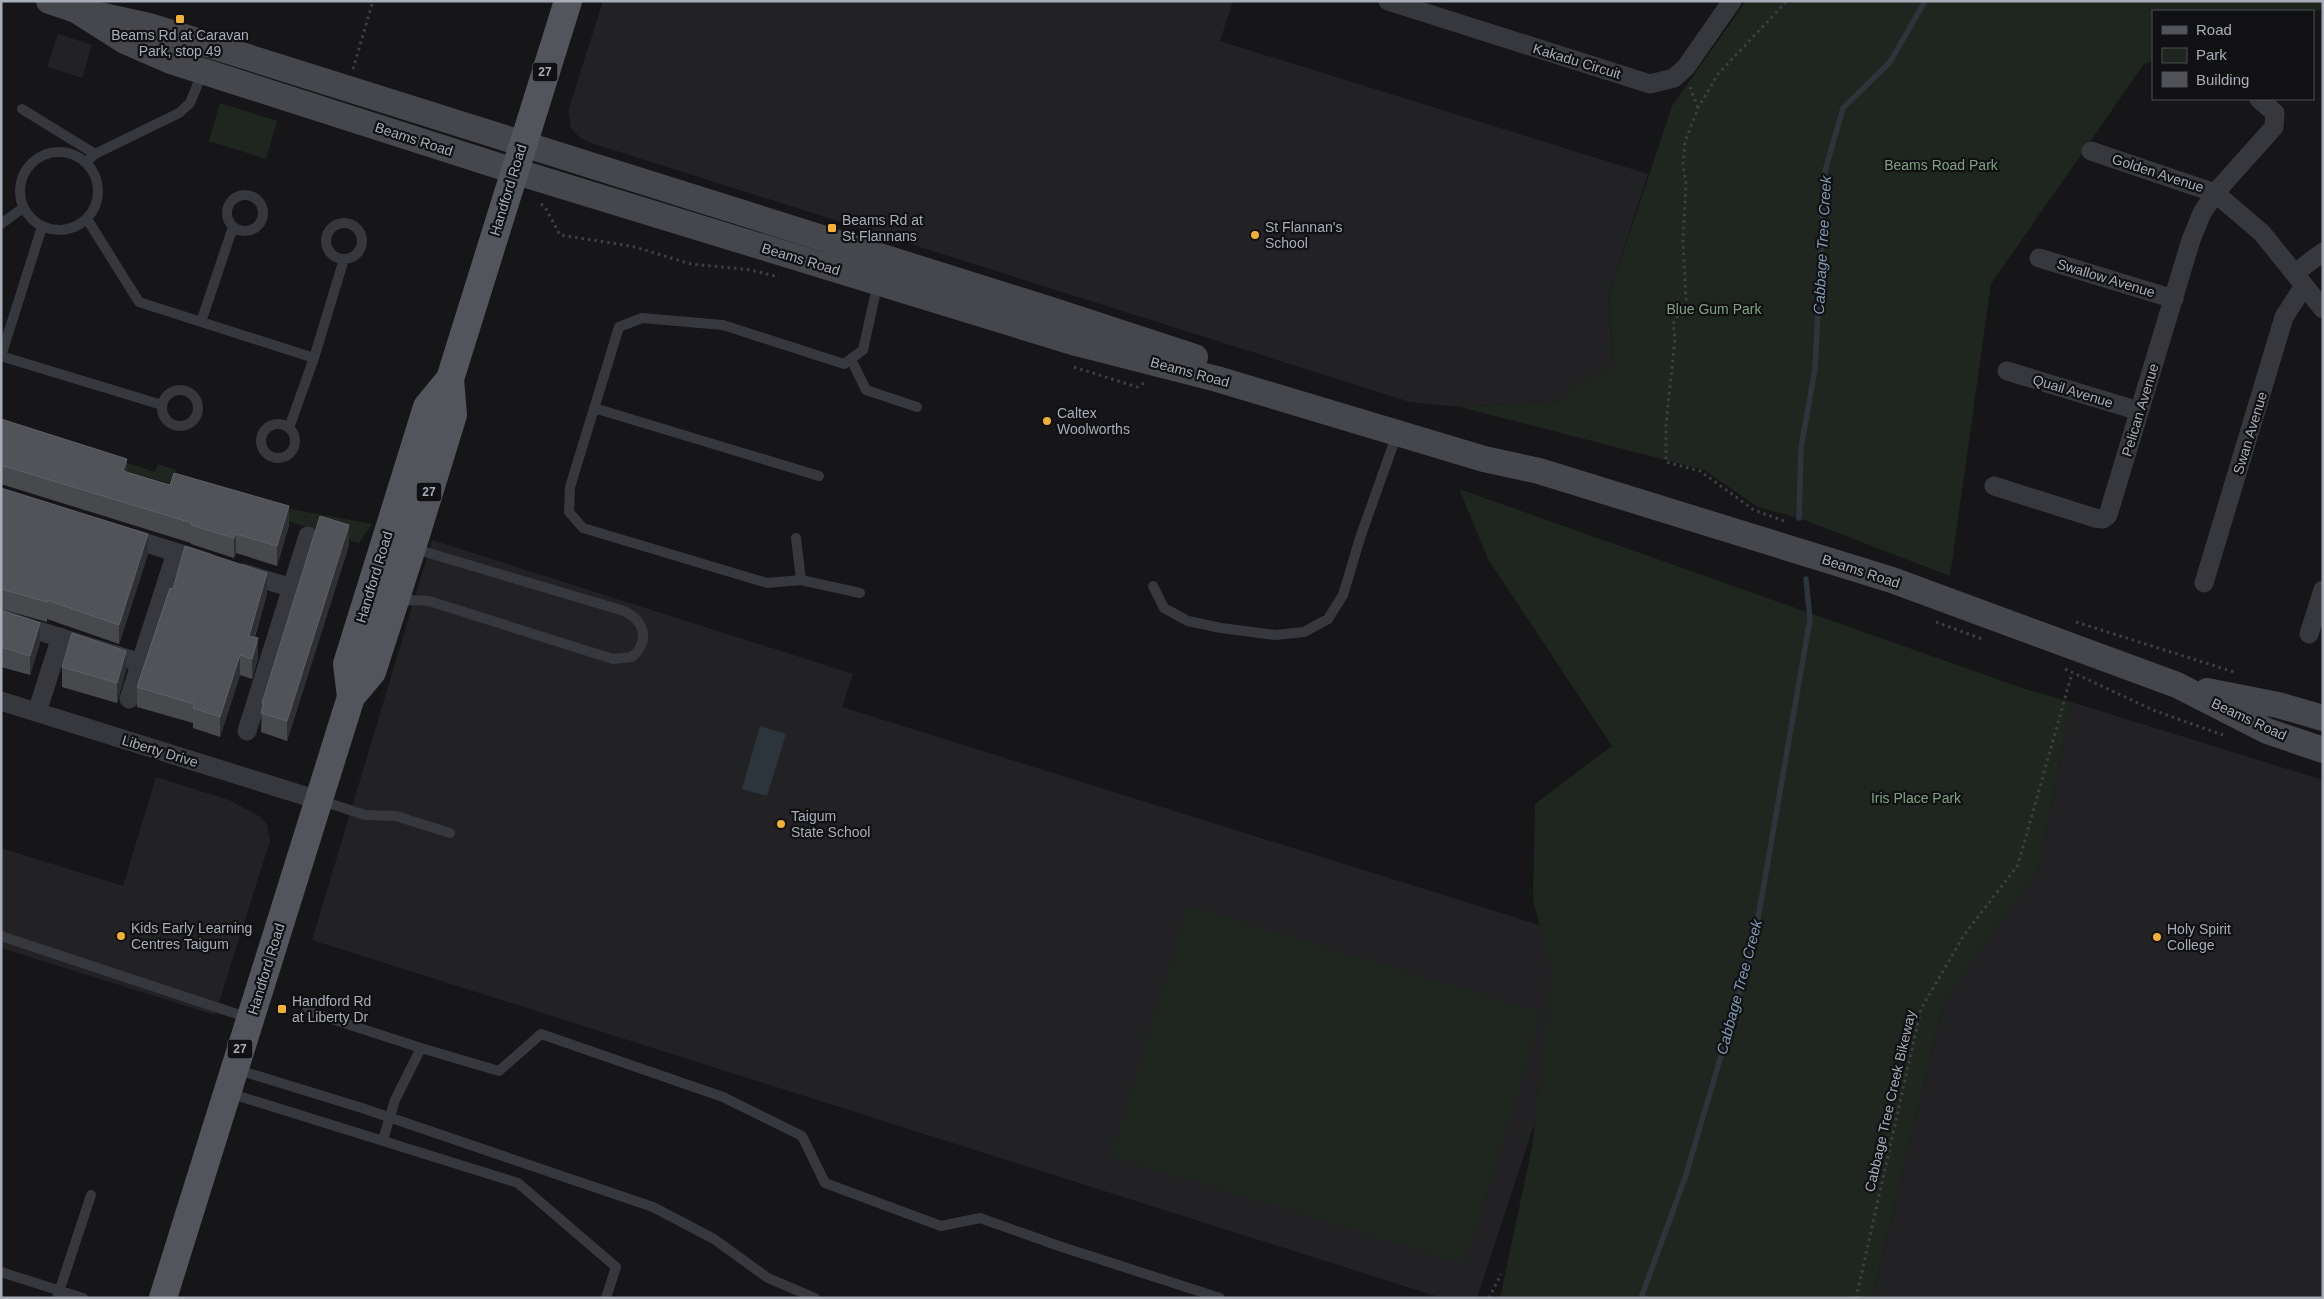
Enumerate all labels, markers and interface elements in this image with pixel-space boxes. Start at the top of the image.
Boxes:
legend [2152,10,2314,100]
marker: Beams Rd at Caravan Park, stop 49 [174,13,186,25]
text: Road [2196,21,2232,38]
place label: Beams Rd at Caravan Park, stop 49 [111,27,249,59]
street label: Kakadu Circuit [1531,40,1623,82]
text: Park [2196,46,2227,63]
road number: 27 [532,62,558,82]
text: Building [2196,71,2249,88]
street label: Beams Road [373,119,455,159]
street label: Handford Road [486,142,530,238]
street label: Golden Avenue [2110,151,2206,195]
park label: Beams Road Park [1884,157,1999,173]
water label: Cabbage Tree Creek [1810,174,1834,315]
place label: Beams Rd at St Flannans [842,212,923,244]
place label: St Flannan's School [1265,219,1342,251]
marker: Beams Rd at St Flannans [826,222,838,234]
marker: St Flannan's School [1249,229,1261,241]
street label: Beams Road [760,240,842,278]
street label: Swallow Avenue [2055,255,2157,301]
park label: Blue Gum Park [1667,301,1762,317]
street label: Beams Road [1149,354,1231,390]
street label: Pelican Avenue [2118,361,2162,458]
street label: Quail Avenue [2031,371,2115,411]
street label: Swan Avenue [2230,390,2270,476]
place label: Caltex Woolworths [1057,405,1130,437]
marker: Caltex Woolworths [1041,415,1053,427]
road number: 27 [416,482,442,502]
street label: Handford Road [352,529,396,625]
street label: Beams Road [1820,551,1902,591]
street label: Beams Road [2209,695,2289,743]
street label: Liberty Drive [120,732,200,770]
park label: Iris Place Park [1871,790,1962,806]
place label: Taigum State School [791,808,870,840]
marker: Taigum State School [775,818,787,830]
water label: Cabbage Tree Creek [1713,916,1766,1056]
place label: Kids Early Learning Centres Taigum [131,920,252,952]
street label: Handford Road [244,921,288,1017]
place label: Holy Spirit College [2167,921,2231,953]
marker: Kids Early Learning Centres Taigum [115,930,127,942]
marker: Holy Spirit College [2151,931,2163,943]
place label: Handford Rd at Liberty Dr [292,993,371,1025]
marker: Handford Rd at Liberty Dr [276,1003,288,1015]
street label: Cabbage Tree Creek Bikeway [1861,1009,1919,1193]
road number: 27 [228,1040,252,1058]

